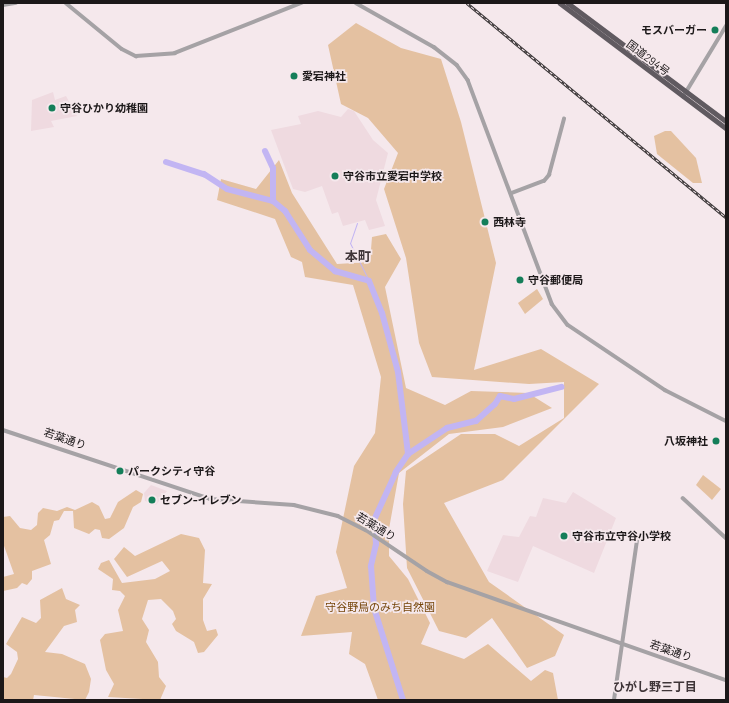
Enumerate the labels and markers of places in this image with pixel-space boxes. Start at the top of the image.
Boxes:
place label: モスバーガー [641,23,707,37]
marker: モスバーガー [710,25,720,35]
place label: 愛宕神社 [302,69,346,83]
marker: 愛宕神社 [289,71,299,81]
place label: 守谷ひかり幼稚園 [60,101,148,115]
marker: 守谷ひかり幼稚園 [47,103,57,113]
place label: 守谷市立愛宕中学校 [343,169,442,183]
marker: 守谷市立愛宕中学校 [330,171,340,181]
place label: 西林寺 [493,215,526,229]
marker: 西林寺 [480,217,490,227]
place label: 守谷郵便局 [528,273,583,287]
marker: 守谷郵便局 [515,275,525,285]
place label: 八坂神社 [664,434,708,448]
marker: 八坂神社 [711,436,721,446]
place label: パークシティ守谷 [128,464,216,478]
marker: パークシティ守谷 [115,466,125,476]
place label: セブン-イレブン [160,493,241,507]
marker: セブン-イレブン [147,495,157,505]
place label: 守谷市立守谷小学校 [572,529,671,543]
marker: 守谷市立守谷小学校 [559,531,569,541]

